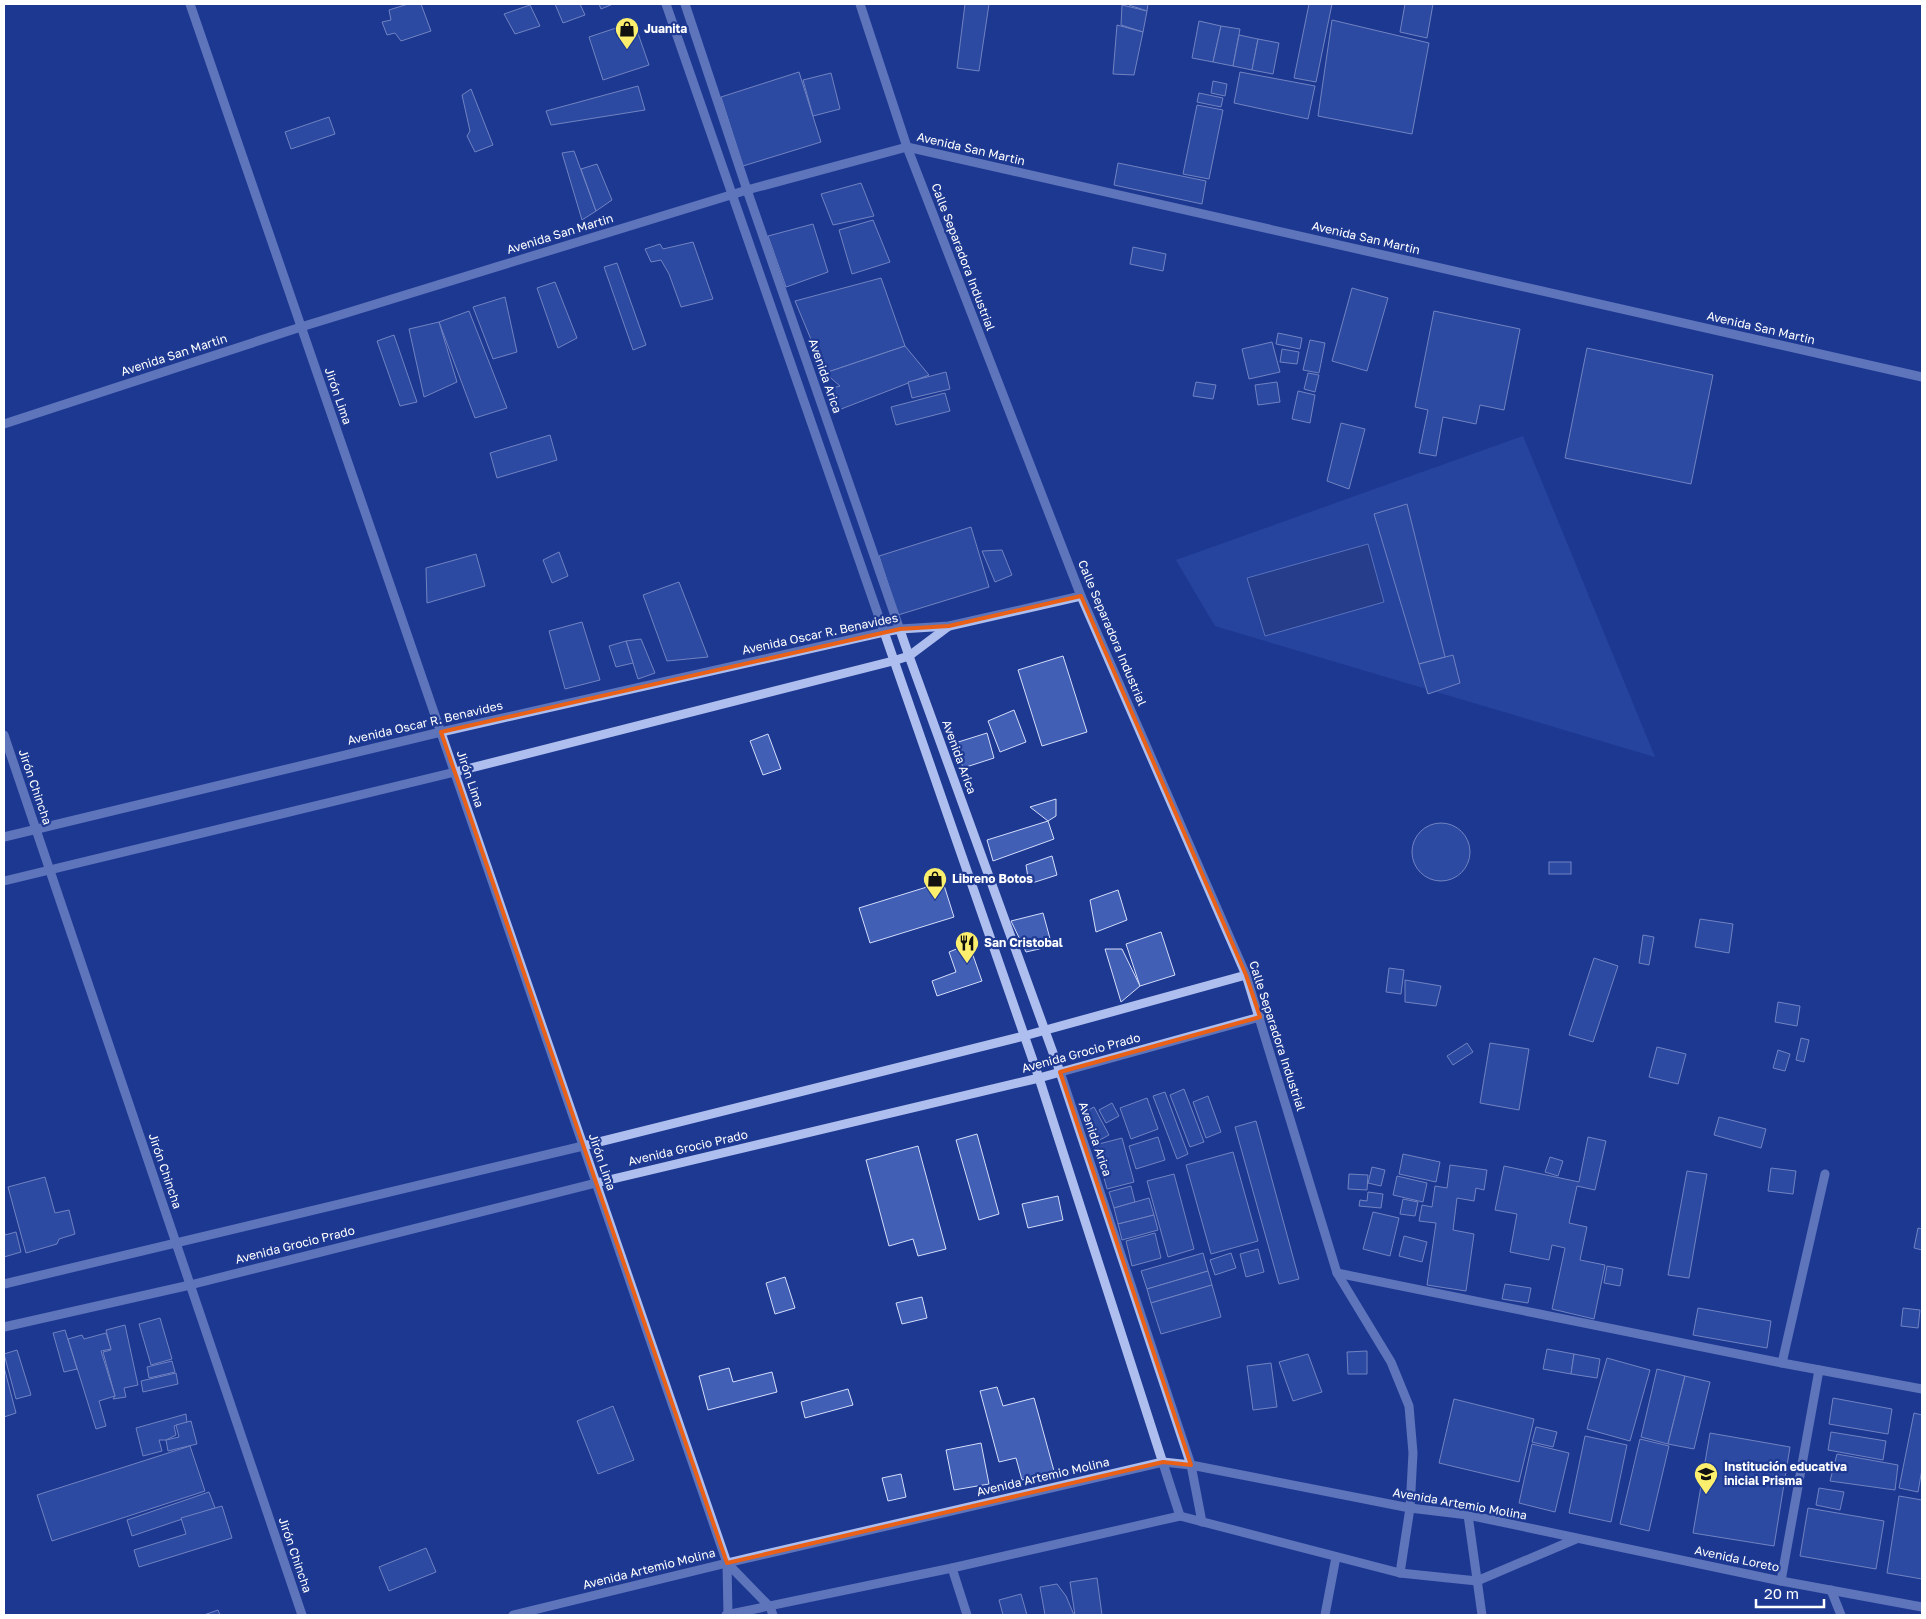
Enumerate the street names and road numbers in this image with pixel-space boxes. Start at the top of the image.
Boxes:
street label: Avenida San Martin [915,129,1027,168]
street label: Calle Separadora Industrial [928,181,999,333]
street label: Avenida San Martin [505,210,615,257]
street label: Avenida San Martin [1310,218,1422,257]
street label: Avenida San Martin [1705,308,1817,347]
street label: Avenida San Martin [119,330,229,379]
street label: Avenida Arica [806,337,845,415]
street label: Jirón Lima [322,365,355,426]
street label: Calle Separadora Industrial [1075,558,1150,708]
street label: Avenida Oscar R. Benavides [741,610,899,657]
street label: Avenida Oscar R. Benavides [346,697,504,748]
street label: Avenida Arica [939,718,980,796]
street label: Jirón Chincha [16,747,55,827]
street label: Jirón Lima [454,748,487,809]
street label: Calle Separadora Industrial [1246,959,1309,1113]
street label: Avenida Grocio Prado [1020,1029,1142,1076]
street label: Avenida Arica [1076,1100,1115,1178]
street label: Avenida Grocio Prado [627,1126,749,1169]
street label: Jirón Chincha [146,1131,185,1211]
street label: Jirón Lima [586,1131,619,1192]
street label: Avenida Grocio Prado [234,1222,356,1267]
street label: Avenida Artemio Molina [975,1454,1111,1499]
street label: Avenida Artemio Molina [1392,1484,1528,1523]
street label: Jirón Chincha [276,1515,315,1595]
street label: Avenida Loreto [1693,1542,1781,1575]
street label: Avenida Artemio Molina [581,1545,717,1592]

